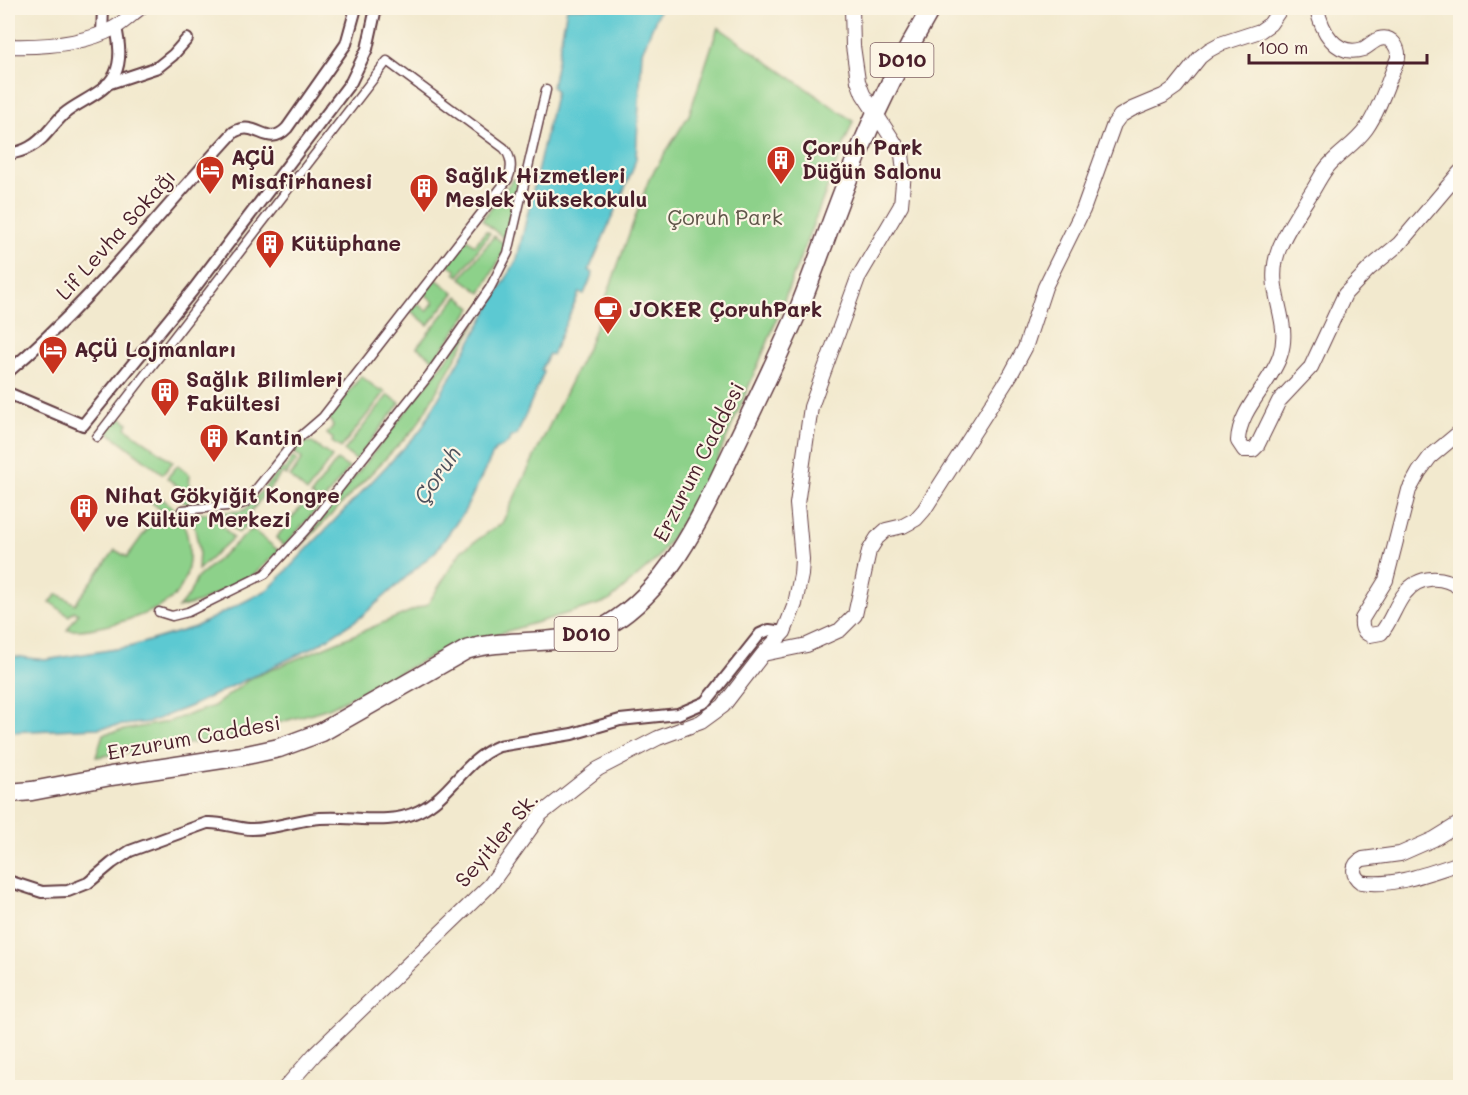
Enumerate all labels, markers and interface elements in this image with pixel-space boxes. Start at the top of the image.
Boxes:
scale bar [1249,27,1428,65]
text: 100 m [1258,35,1308,59]
road number: D010 [870,43,934,77]
place label: Çoruh Park Düğün Salonu [802,133,942,184]
place label: AÇÜ Misafirhanesi [231,143,373,194]
building icon: Çoruh Park Düğün Salonu [765,144,797,186]
hotel icon: AÇÜ Misafirhanesi [194,154,226,196]
place label: Sağlık Hizmetleri Meslek Yüksekokulu [445,161,647,212]
street label: Lif Levha Sokağı [49,163,181,305]
building icon: Sağlık Hizmetleri Meslek Yüksekokulu [408,172,440,214]
park label: Çoruh Park [667,203,783,230]
building icon: Kütüphane [254,228,286,270]
place label: Kütüphane [291,229,401,256]
cafe icon: JOKER ÇoruhPark [592,294,624,336]
place label: JOKER ÇoruhPark [629,295,822,322]
hotel icon: AÇÜ Lojmanları [37,334,69,376]
place label: AÇÜ Lojmanları [74,335,237,362]
place label: Sağlık Bilimleri Fakültesi [186,365,343,416]
building icon: Sağlık Bilimleri Fakültesi [149,376,181,418]
street label: Erzurum Caddesi [646,377,750,546]
building icon: Kantin [198,422,230,464]
place label: Kantin [235,423,302,450]
water label: Çoruh [406,440,467,509]
place label: Nihat Gökyiğit Kongre ve Kültür Merkezi [105,481,340,532]
building icon: Nihat Gökyiğit Kongre ve Kültür Merkezi [68,492,100,534]
road number: D010 [554,617,618,651]
street label: Erzurum Caddesi [105,708,283,765]
street label: Seyitler Sk. [448,786,544,892]

